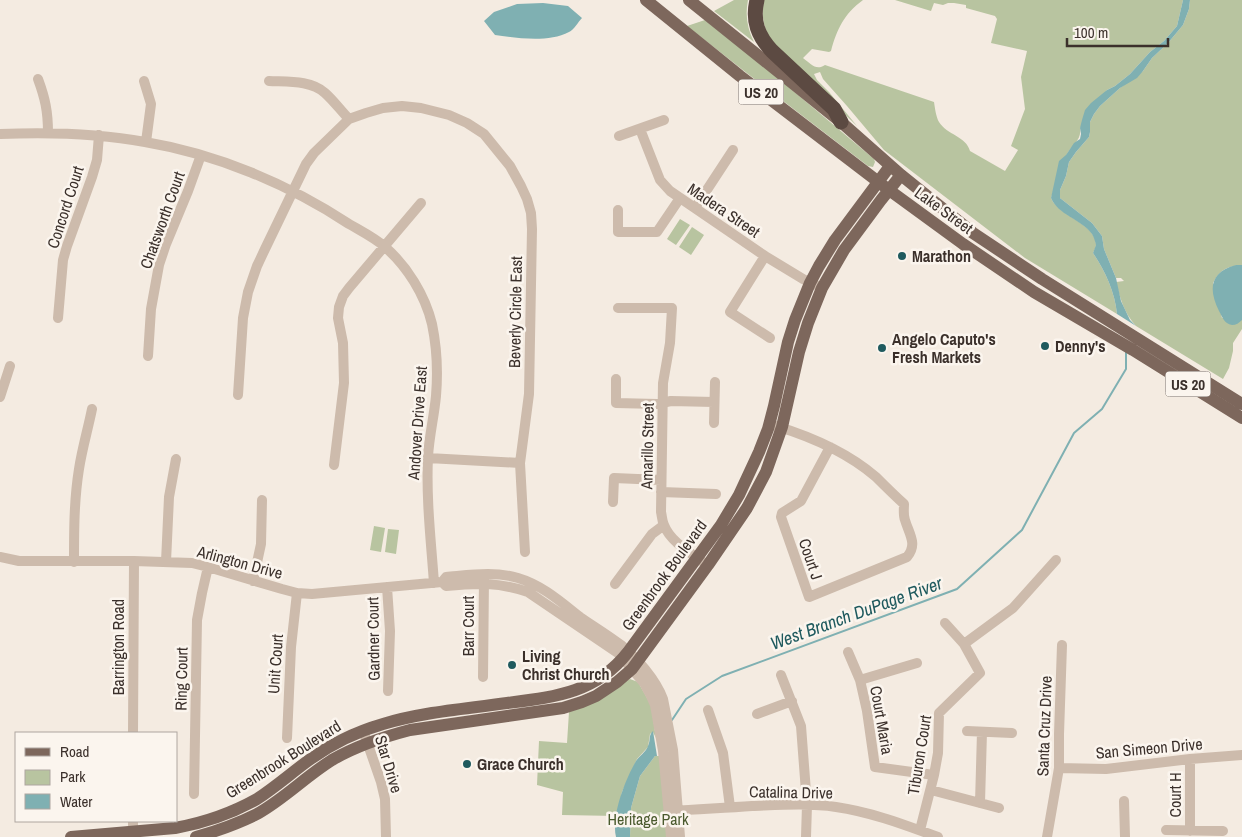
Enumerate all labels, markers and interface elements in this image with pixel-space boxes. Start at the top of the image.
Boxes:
scale bar [1067,15,1168,47]
text: 100 m [1074,22,1108,43]
road number: US 20 [738,80,784,104]
street label: Concord Court [41,163,89,251]
street label: Chatsworth Court [134,168,190,272]
street label: Madera Street [683,178,765,243]
street label: Lake Street [910,181,978,239]
place label: Marathon [912,245,971,267]
marker: Marathon [896,250,908,262]
street label: Beverly Circle East [503,256,527,368]
place label: Angelo Caputo's Fresh Markets [892,328,996,368]
place label: Denny's [1055,335,1106,357]
marker: Denny's [1039,340,1051,352]
marker: Angelo Caputo's Fresh Markets [876,342,888,354]
street label: Andover Drive East [402,365,432,482]
road number: US 20 [1166,372,1210,396]
street label: Amarillo Street [635,402,659,491]
street label: Greenbrook Boulevard [616,515,712,635]
street label: Court J [794,535,828,583]
street label: Arlington Drive [194,540,285,584]
water label: West Branch DuPage River [767,570,946,656]
street label: Barr Court [457,595,479,656]
street label: Gardner Court [361,597,385,681]
street label: Barrington Road [107,599,129,695]
street label: Unit Court [262,633,288,695]
place label: Living Christ Church [522,645,609,685]
street label: Ring Court [169,647,193,711]
marker: Living Christ Church [506,659,518,671]
street label: Santa Cruz Drive [1031,675,1057,777]
street label: Court Maria [865,684,899,757]
street label: Tiburon Court [902,713,936,797]
street label: Greenbrook Boulevard [221,715,345,803]
legend [15,732,178,822]
street label: San Simeon Drive [1095,732,1203,764]
street label: Star Drive [370,733,408,795]
text: Road [60,741,89,762]
place label: Grace Church [477,753,564,775]
marker: Grace Church [461,758,473,770]
text: Park [60,766,86,787]
street label: Court H [1164,772,1186,818]
street label: Catalina Drive [749,780,833,804]
text: Water [60,791,92,812]
park label: Heritage Park [608,808,689,830]

